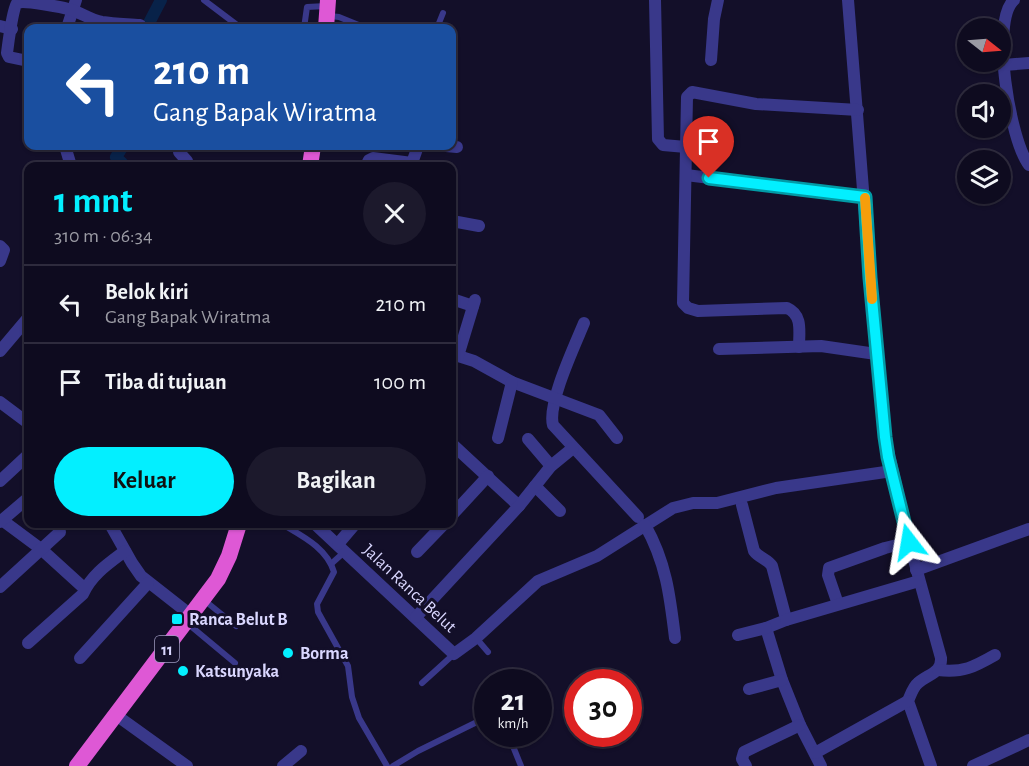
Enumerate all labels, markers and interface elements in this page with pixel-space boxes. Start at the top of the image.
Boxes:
north arrow [957,18,1011,72]
map controls [957,18,1011,204]
icon: left [54,48,132,126]
text: 210 m [153,50,250,92]
button: sound [957,84,1011,138]
text: Gang Bapak Wiratma [153,99,377,126]
pin [683,116,734,178]
icon: arrive [692,125,725,158]
button: layers [957,150,1011,204]
button: close [363,182,426,245]
text: 1 mnt [54,183,132,219]
text: 310 m · 06:34 [54,226,153,246]
text: Belok kiri [105,281,189,303]
icon: left [54,288,87,321]
text: 210 m [376,293,426,315]
text: Gang Bapak Wiratma [105,307,271,327]
icon: arrive [54,366,87,399]
text: Tiba di tujuan [105,371,227,393]
text: 100 m [374,371,426,393]
button: Keluar [54,447,234,516]
button: Bagikan [246,447,426,516]
position arrow [877,510,941,574]
street label: Jalan Ranca Belut [359,541,460,637]
place label: Ranca Belut B [189,611,288,629]
marker: Ranca Belut B [170,612,184,626]
road number: 11 [155,636,179,662]
place label: Borma [300,645,349,663]
marker: Borma [281,646,295,660]
place label: Katsunyaka [195,663,280,681]
marker: Katsunyaka [176,664,190,678]
speed limit sign: 30 [564,669,642,747]
text: 21 [501,686,525,716]
text: km/h [498,716,528,731]

